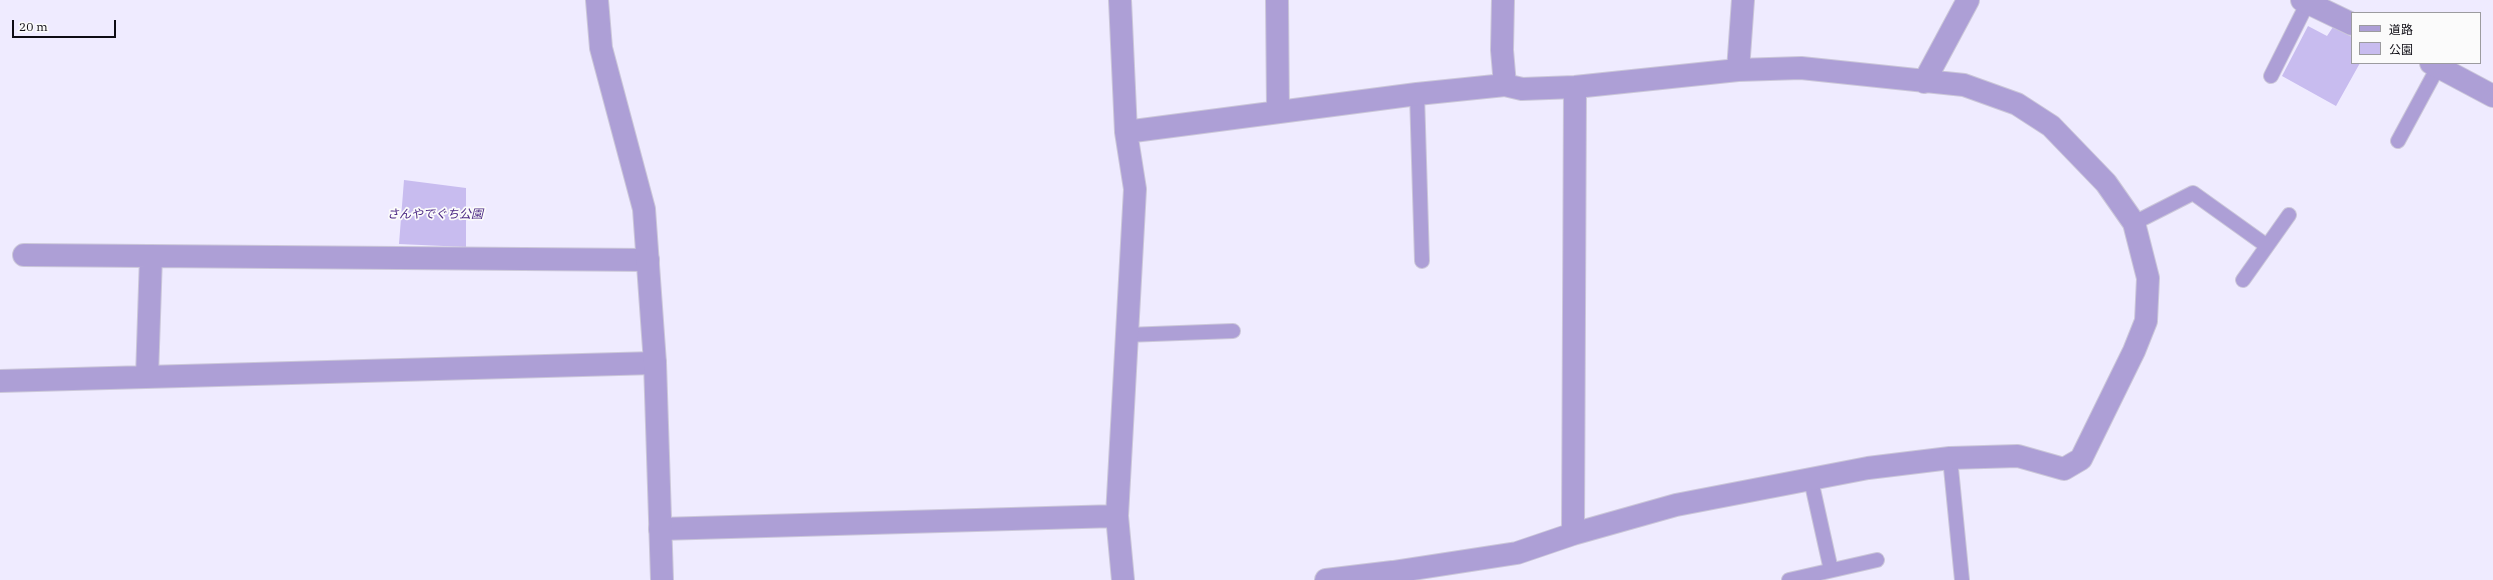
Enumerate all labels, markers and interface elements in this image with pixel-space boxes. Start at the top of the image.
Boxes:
scale bar [14,12,118,38]
legend [2351,12,2481,64]
text: 20 m [19,19,48,34]
text: 道路 [2389,22,2413,37]
text: 公園 [2389,42,2413,57]
park label: さんやでぐち公園 [387,208,483,222]

